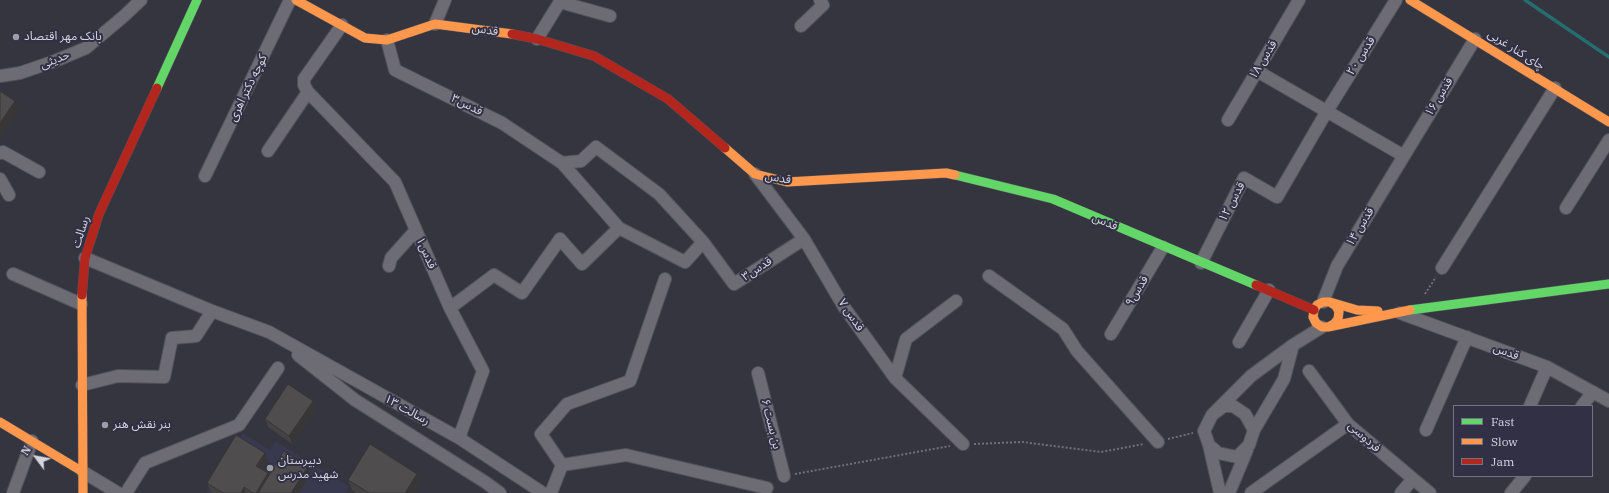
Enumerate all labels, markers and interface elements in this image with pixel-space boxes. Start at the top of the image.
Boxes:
street label: قدس [471,21,499,39]
street label: چای کنار غربی [1485,27,1547,73]
place label: بانک مهر اقتصاد [24,30,102,44]
marker: بانک مهر اقتصاد [11,32,21,42]
street label: قدس ۲۰ [1344,34,1378,78]
street label: قدس ۱۸ [1246,38,1280,82]
street label: حدیثی [38,48,72,72]
street label: کوچه دکتر اهری [226,52,270,124]
street label: قدس ۱۶ [1422,75,1456,119]
street label: قدس۳ [449,91,485,119]
street label: قدس [764,169,792,187]
street label: قدس ۱۲ [1216,180,1248,224]
street label: قدس ۱۴ [1343,205,1377,249]
street label: قدس [1090,210,1120,234]
street label: رسالت [69,214,93,250]
street label: قدس۱ [413,235,439,271]
street label: قدس۳ [739,254,775,284]
street label: قدس۹ [1122,273,1152,309]
street label: قدس ۷ [835,296,867,334]
street label: قدس [1491,341,1521,363]
street label: رسالت ۱۳ [382,392,432,428]
street label: بن بست ۶ [758,398,784,450]
legend [1453,405,1593,477]
text: Fast [1491,414,1515,429]
place label: بنر نقش هنر [113,418,171,432]
street label: فردوسی [1345,419,1383,455]
marker: بنر نقش هنر [100,420,110,430]
text: Slow [1491,434,1518,449]
north arrow [16,437,56,477]
text: N [18,443,34,458]
place label: دبیرستان شهید مدرس [278,454,338,482]
text: Jam [1491,454,1514,469]
marker: دبیرستان شهید مدرس [265,463,275,473]

